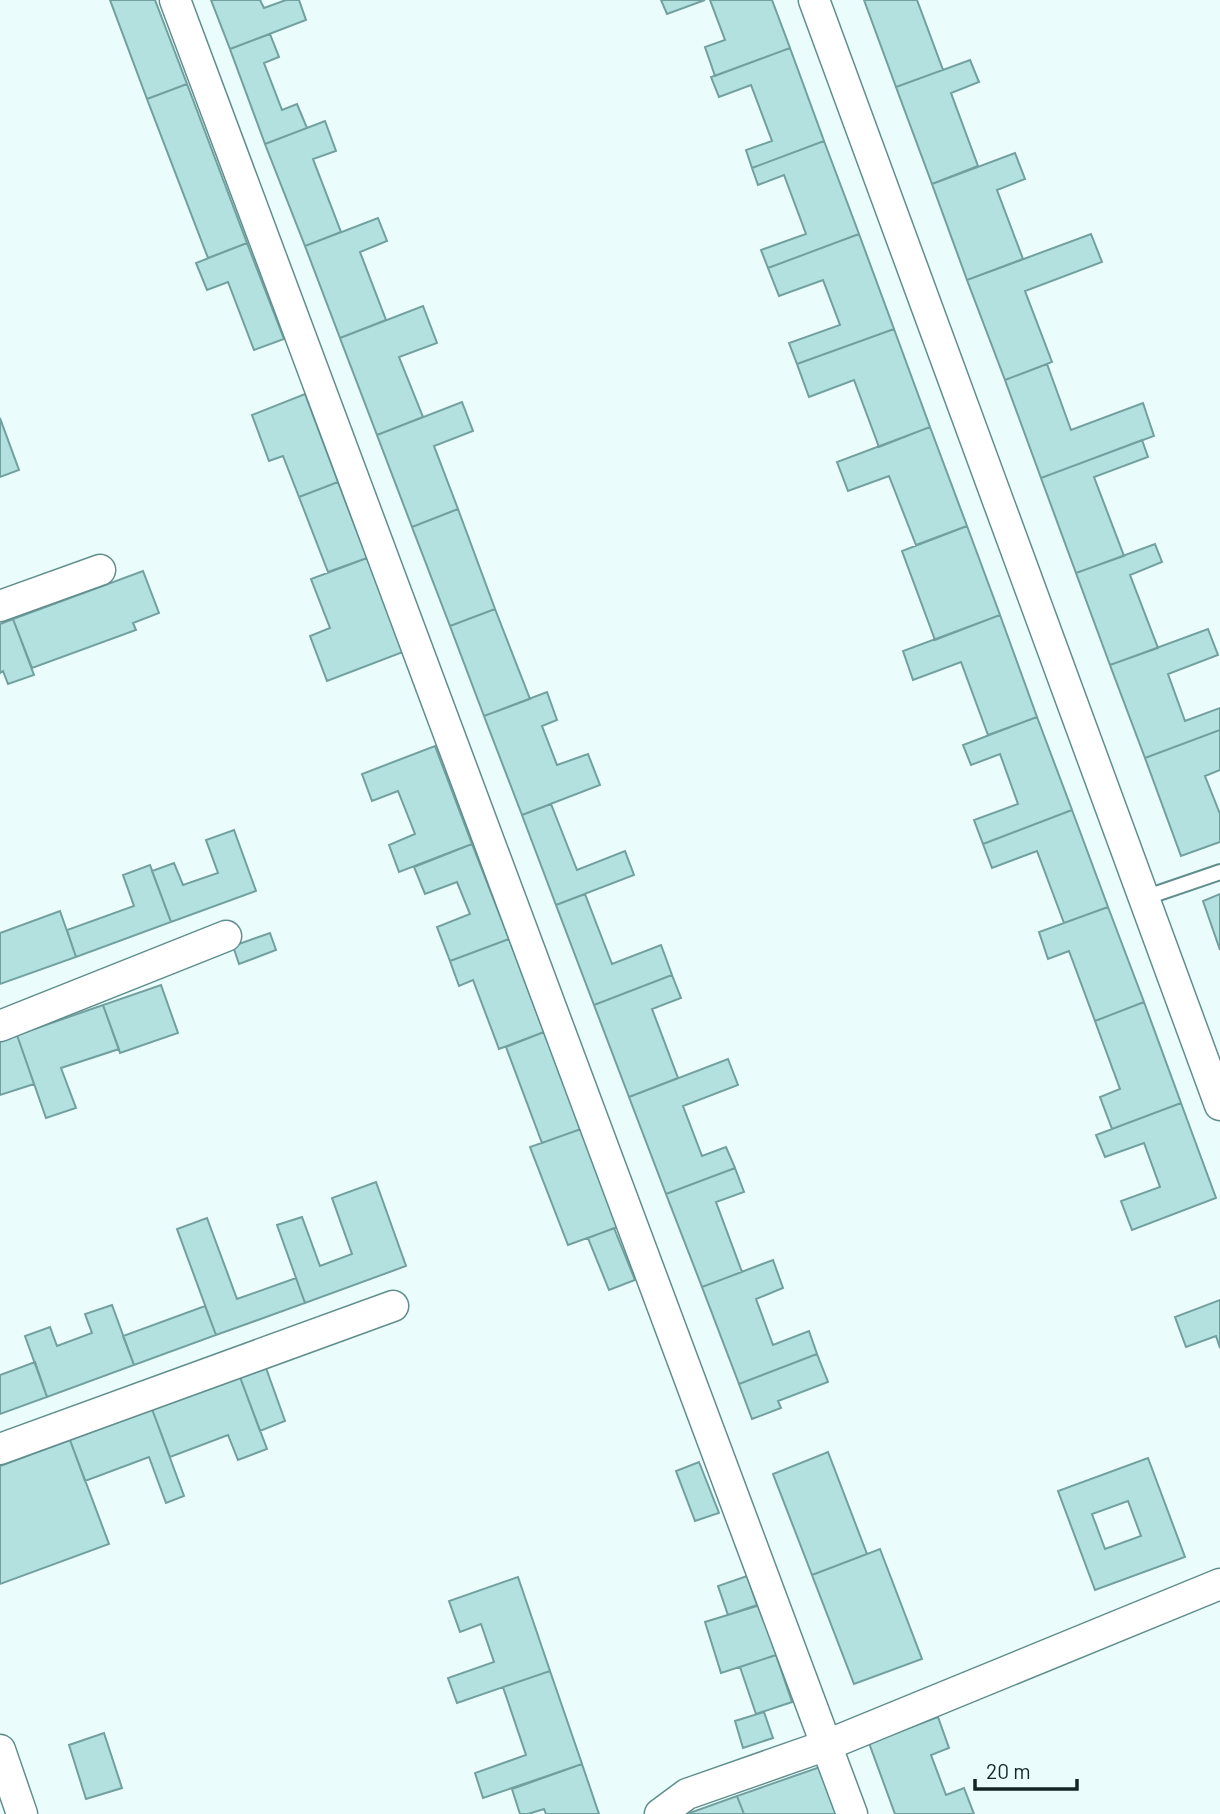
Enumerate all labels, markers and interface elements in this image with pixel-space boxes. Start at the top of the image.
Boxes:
scale bar [975,1748,1076,1792]
text: 20 m [986,1758,1031,1783]

